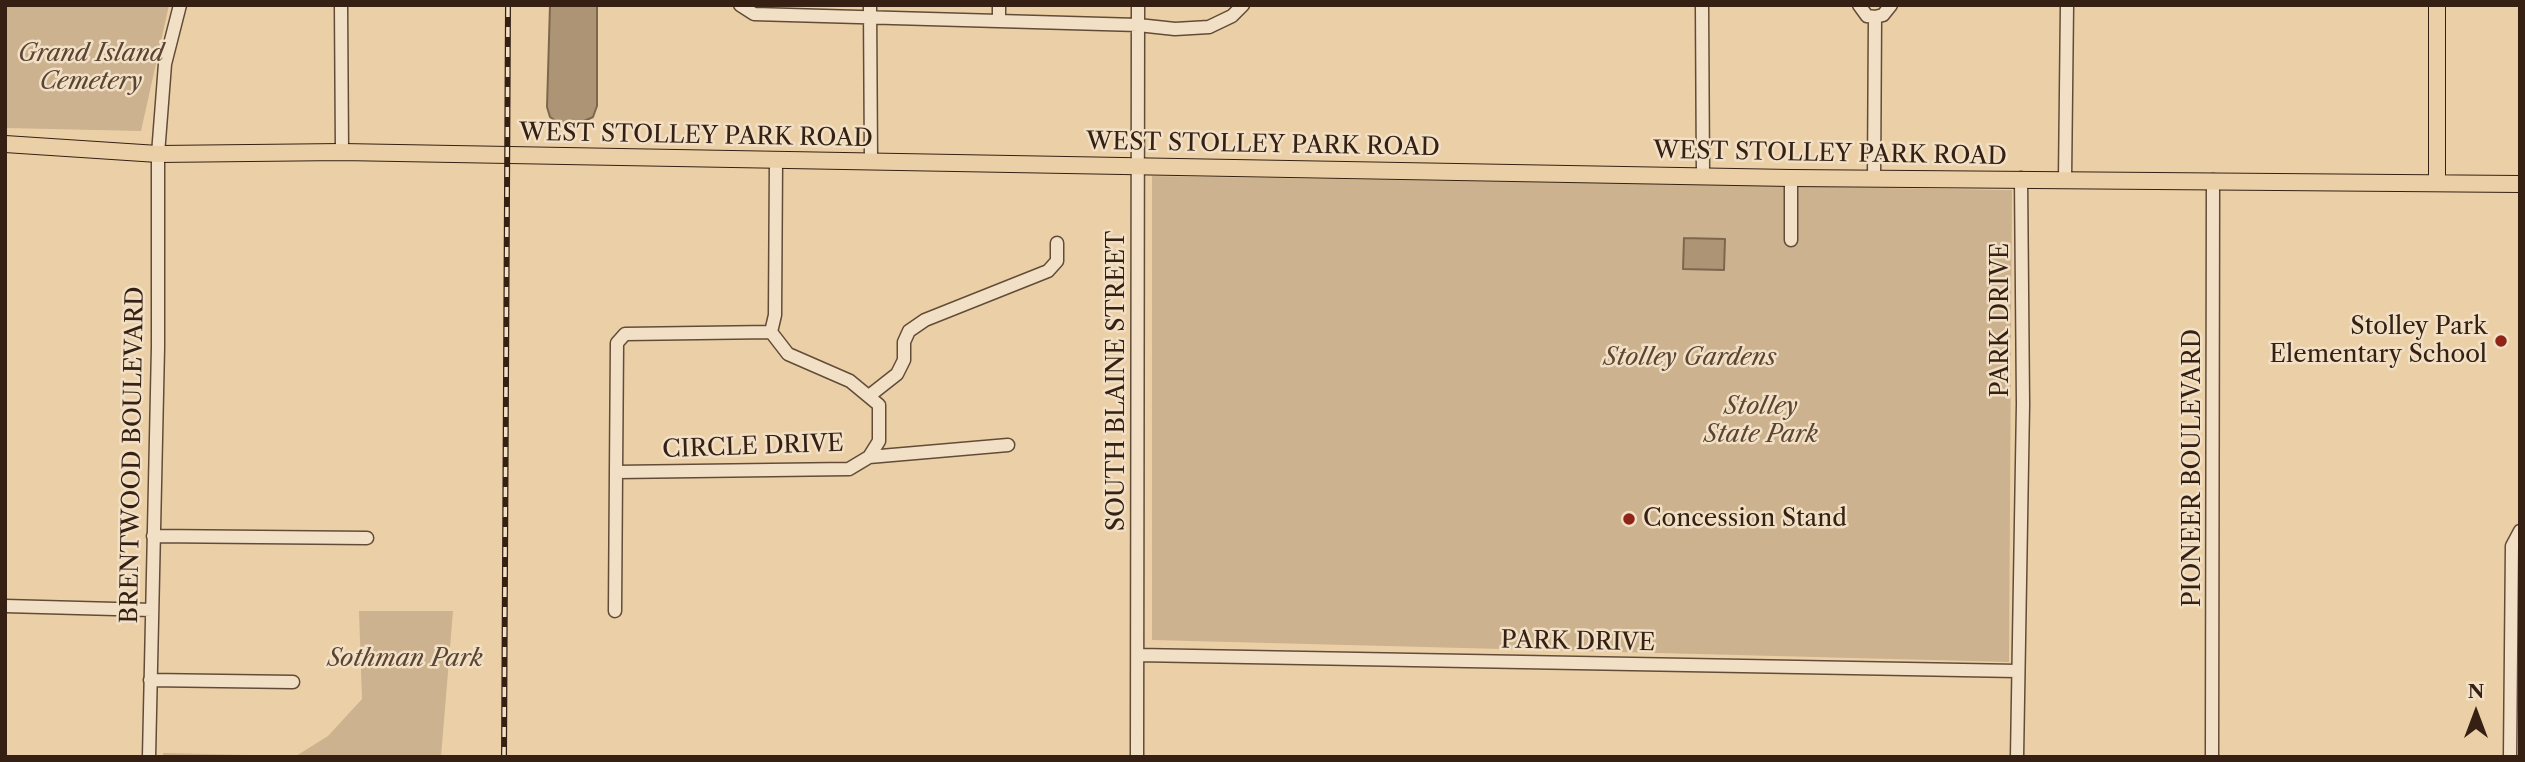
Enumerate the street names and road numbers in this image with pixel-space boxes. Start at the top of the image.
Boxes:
street label: WEST STOLLEY PARK ROAD [519,119,873,153]
street label: WEST STOLLEY PARK ROAD [1086,128,1440,162]
street label: WEST STOLLEY PARK ROAD [1653,137,2007,171]
street label: SOUTH BLAINE STREET [1103,231,1131,531]
street label: PARK DRIVE [1987,243,2015,397]
street label: BRENTWOOD BOULEVARD [116,286,150,624]
street label: PIONEER BOULEVARD [2179,329,2207,607]
street label: CIRCLE DRIVE [662,429,844,465]
street label: PARK DRIVE [1500,626,1656,658]

